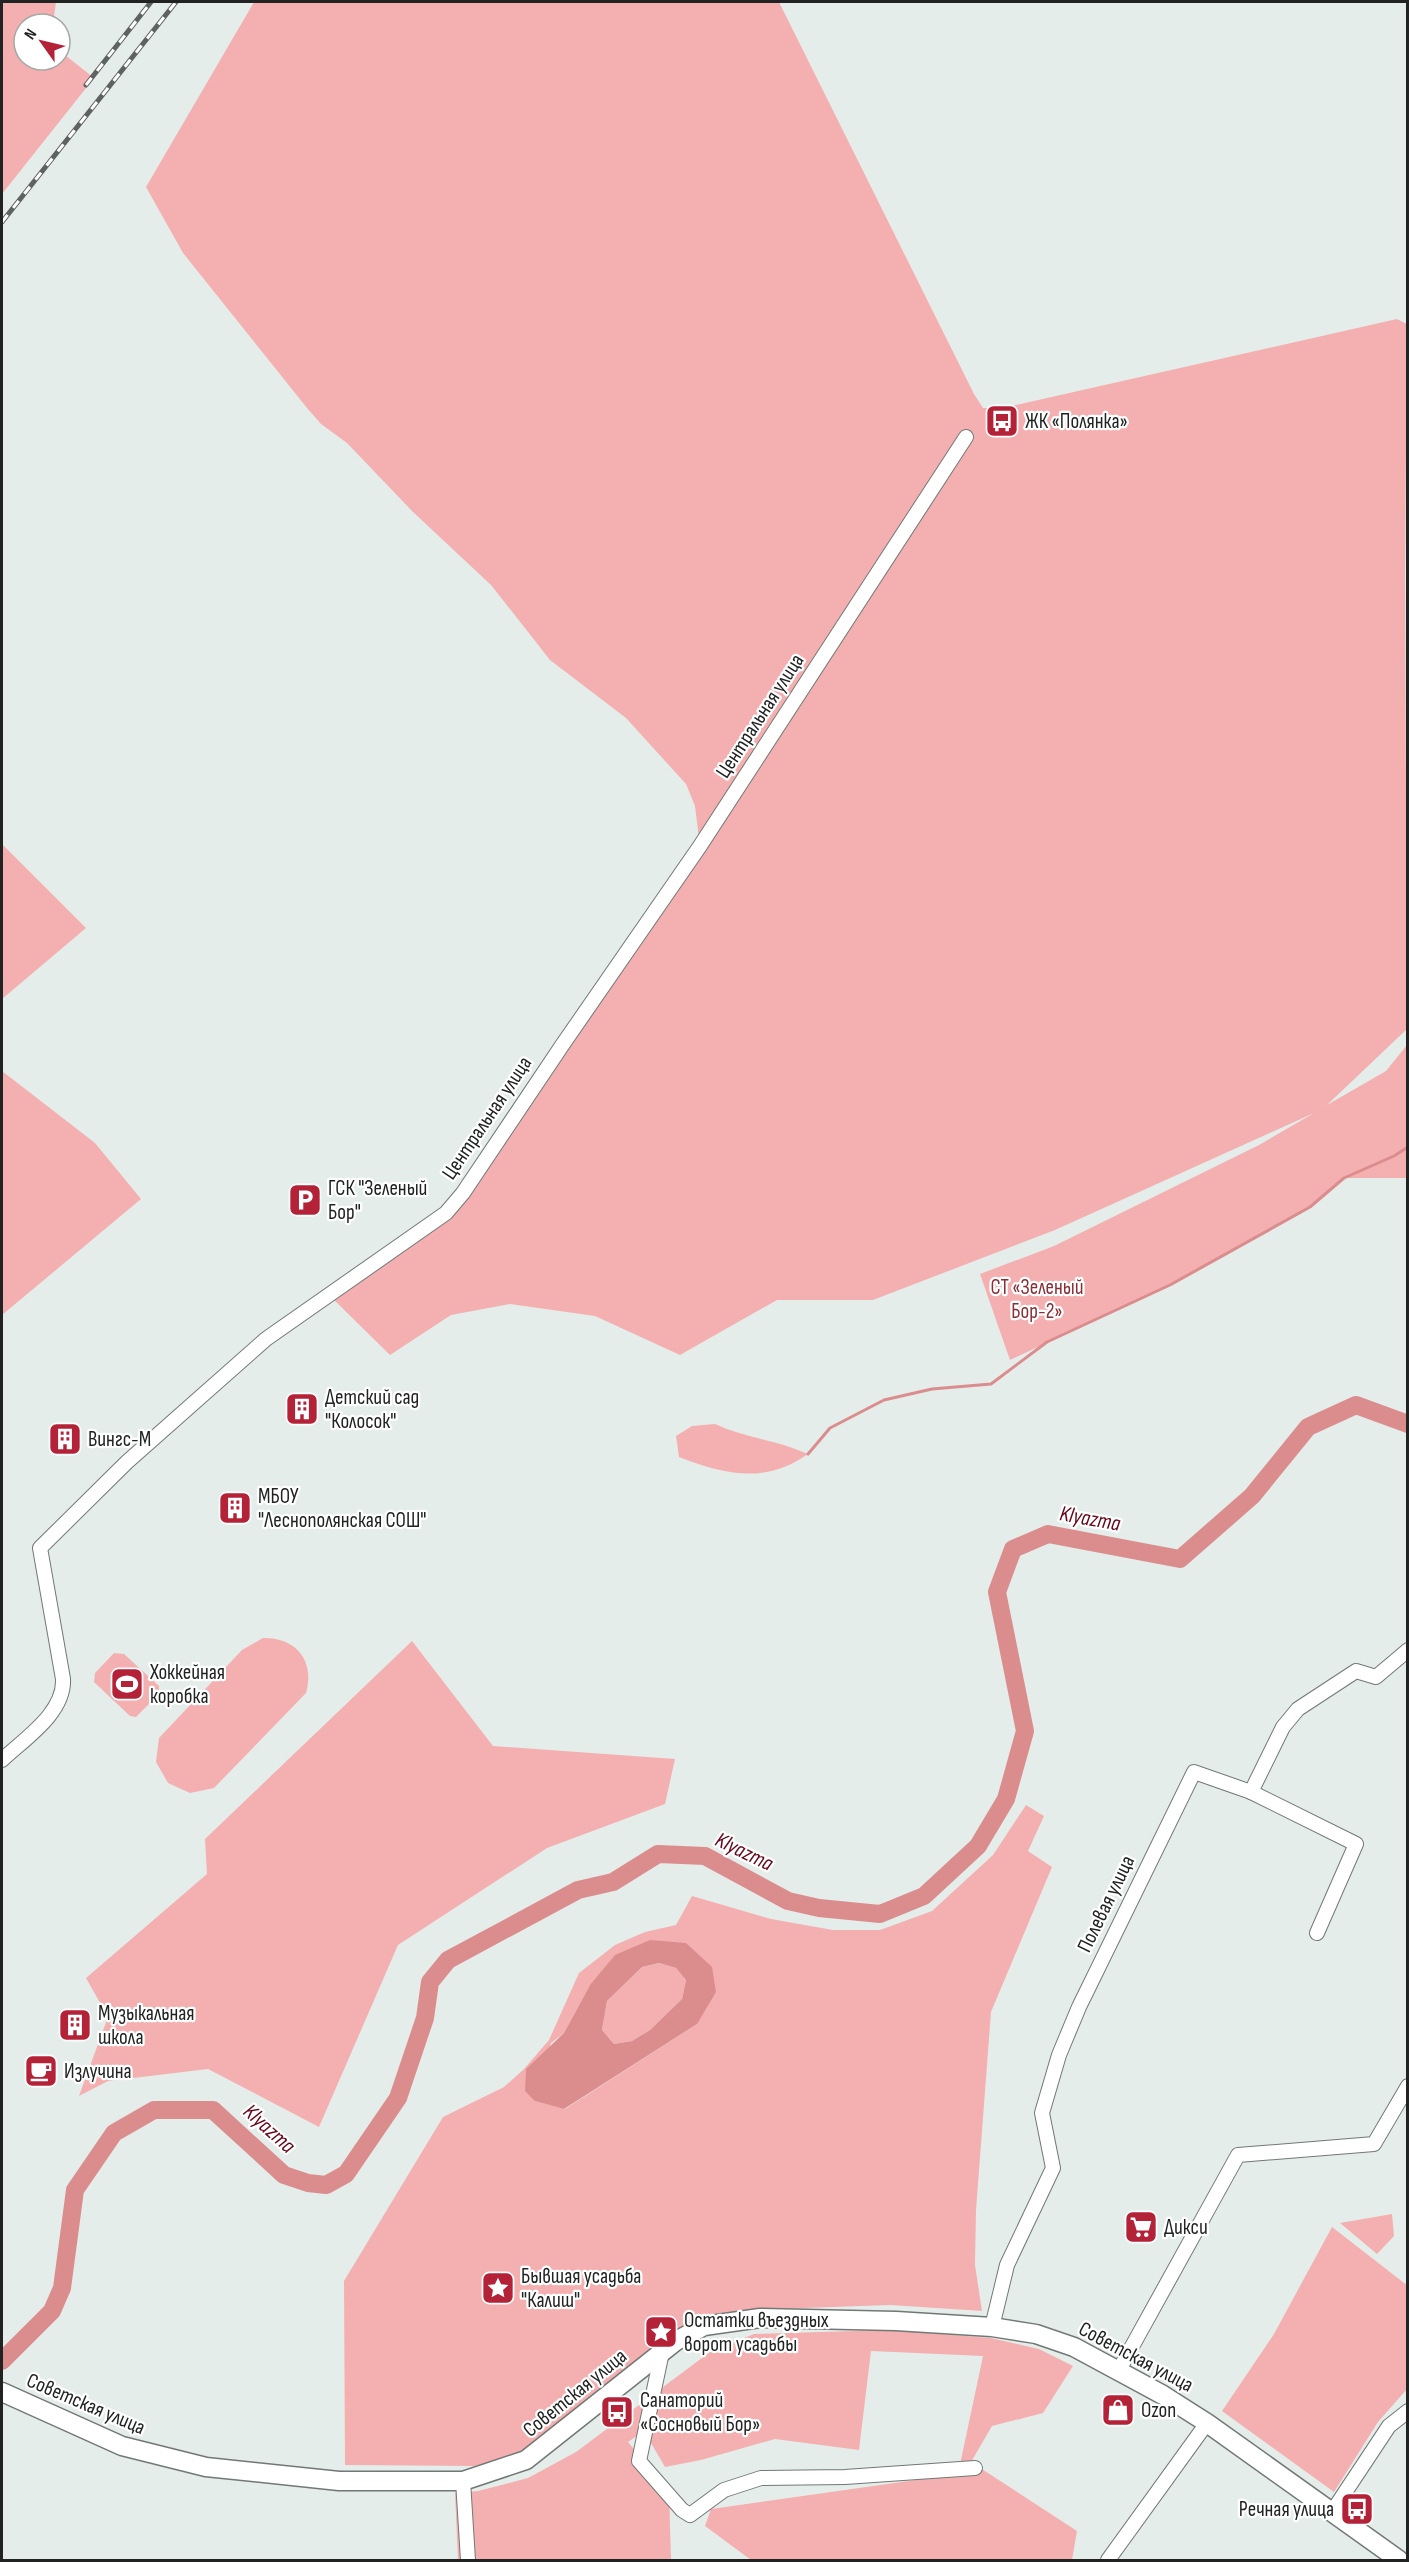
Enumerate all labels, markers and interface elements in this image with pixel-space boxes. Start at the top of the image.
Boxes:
north arrow [12,12,72,72]
text: N [21,26,41,43]
bus stop icon: ЖК «Полянка» [984,403,1020,439]
place label: ЖК «Полянка» [1025,409,1128,434]
street label: Центральная улица [711,649,809,783]
street label: Центральная улица [437,1052,537,1184]
place label: ГСК "Зеленый Бор" [328,1176,427,1225]
parking icon: ГСК "Зеленый Бор" [287,1182,323,1218]
park label: СТ «Зеленый Бор-2» [990,1275,1084,1324]
place label: Детский сад "Колосок" [325,1385,419,1434]
building icon: Детский сад "Колосок" [284,1391,320,1427]
building icon: Вингс-М [47,1421,83,1457]
place label: Вингс-М [88,1427,151,1452]
place label: МБОУ "Леснополянская СОШ" [258,1484,426,1533]
building icon: МБОУ "Леснополянская СОШ" [217,1490,253,1526]
water label: Klyazma [1058,1500,1123,1538]
place label: Хоккейная коробка [149,1660,225,1709]
sports icon: Хоккейная коробка [109,1666,145,1702]
water label: Klyazma [711,1826,778,1878]
street label: Полевая улица [1072,1852,1140,1956]
place label: Музыкальная школа [98,2001,194,2050]
building icon: Музыкальная школа [57,2007,93,2043]
cafe icon: Излучина [23,2053,59,2089]
place label: Излучина [64,2059,132,2084]
water label: Klyazma [237,2098,301,2160]
supermarket icon: Дикси [1123,2209,1159,2245]
place label: Дикси [1164,2215,1208,2240]
place label: Бывшая усадьба "Калиш" [521,2264,641,2313]
place icon: Бывшая усадьба "Калиш" [480,2270,516,2306]
place label: Остатки въездных ворот усадьбы [684,2308,829,2357]
place icon: Остатки въездных ворот усадьбы [643,2314,679,2350]
street label: Советская улица [1074,2316,1198,2398]
street label: Советская улица [518,2344,632,2442]
street label: Советская улица [23,2368,149,2440]
place label: Санаторий «Сосновый Бор» [640,2388,760,2437]
shop icon: Ozon [1100,2392,1136,2428]
bus stop icon: Санаторий «Сосновый Бор» [599,2394,635,2430]
place label: Ozon [1141,2398,1176,2423]
bus stop icon: Речная улица [1339,2491,1375,2527]
place label: Речная улица [1239,2497,1334,2522]

